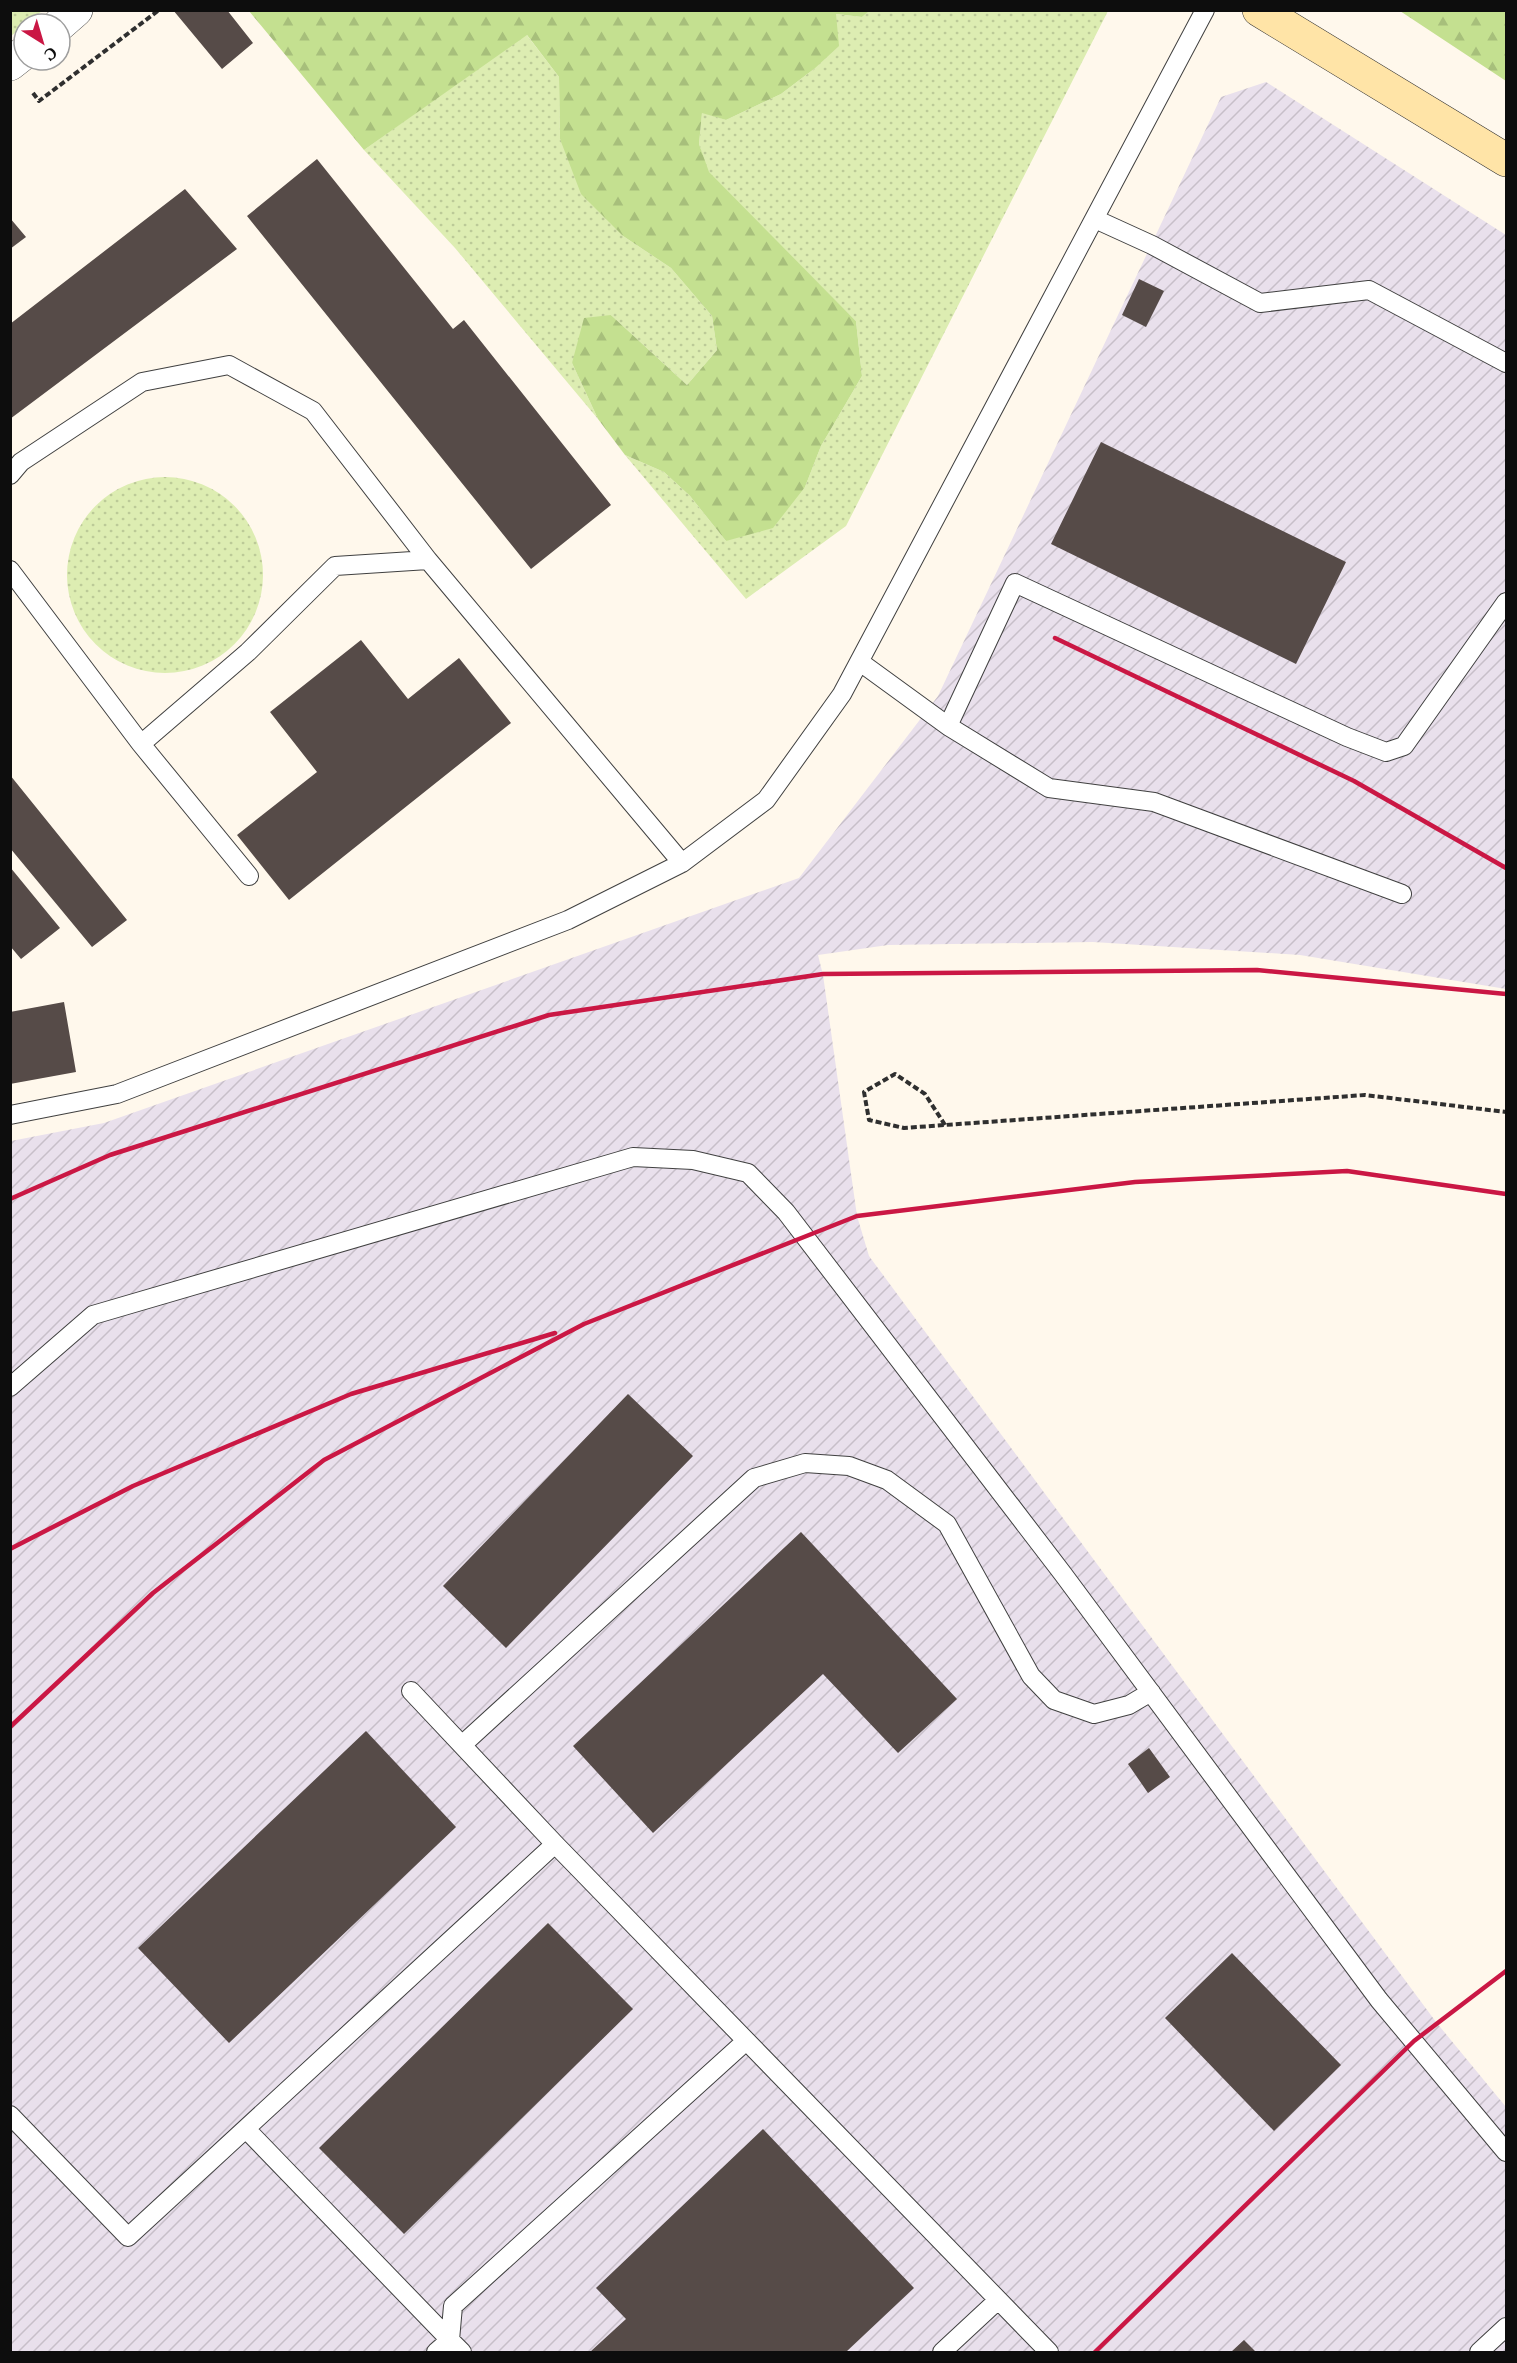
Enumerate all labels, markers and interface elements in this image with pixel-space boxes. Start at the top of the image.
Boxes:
north arrow [12,12,72,72]
text: С [41,43,61,65]

